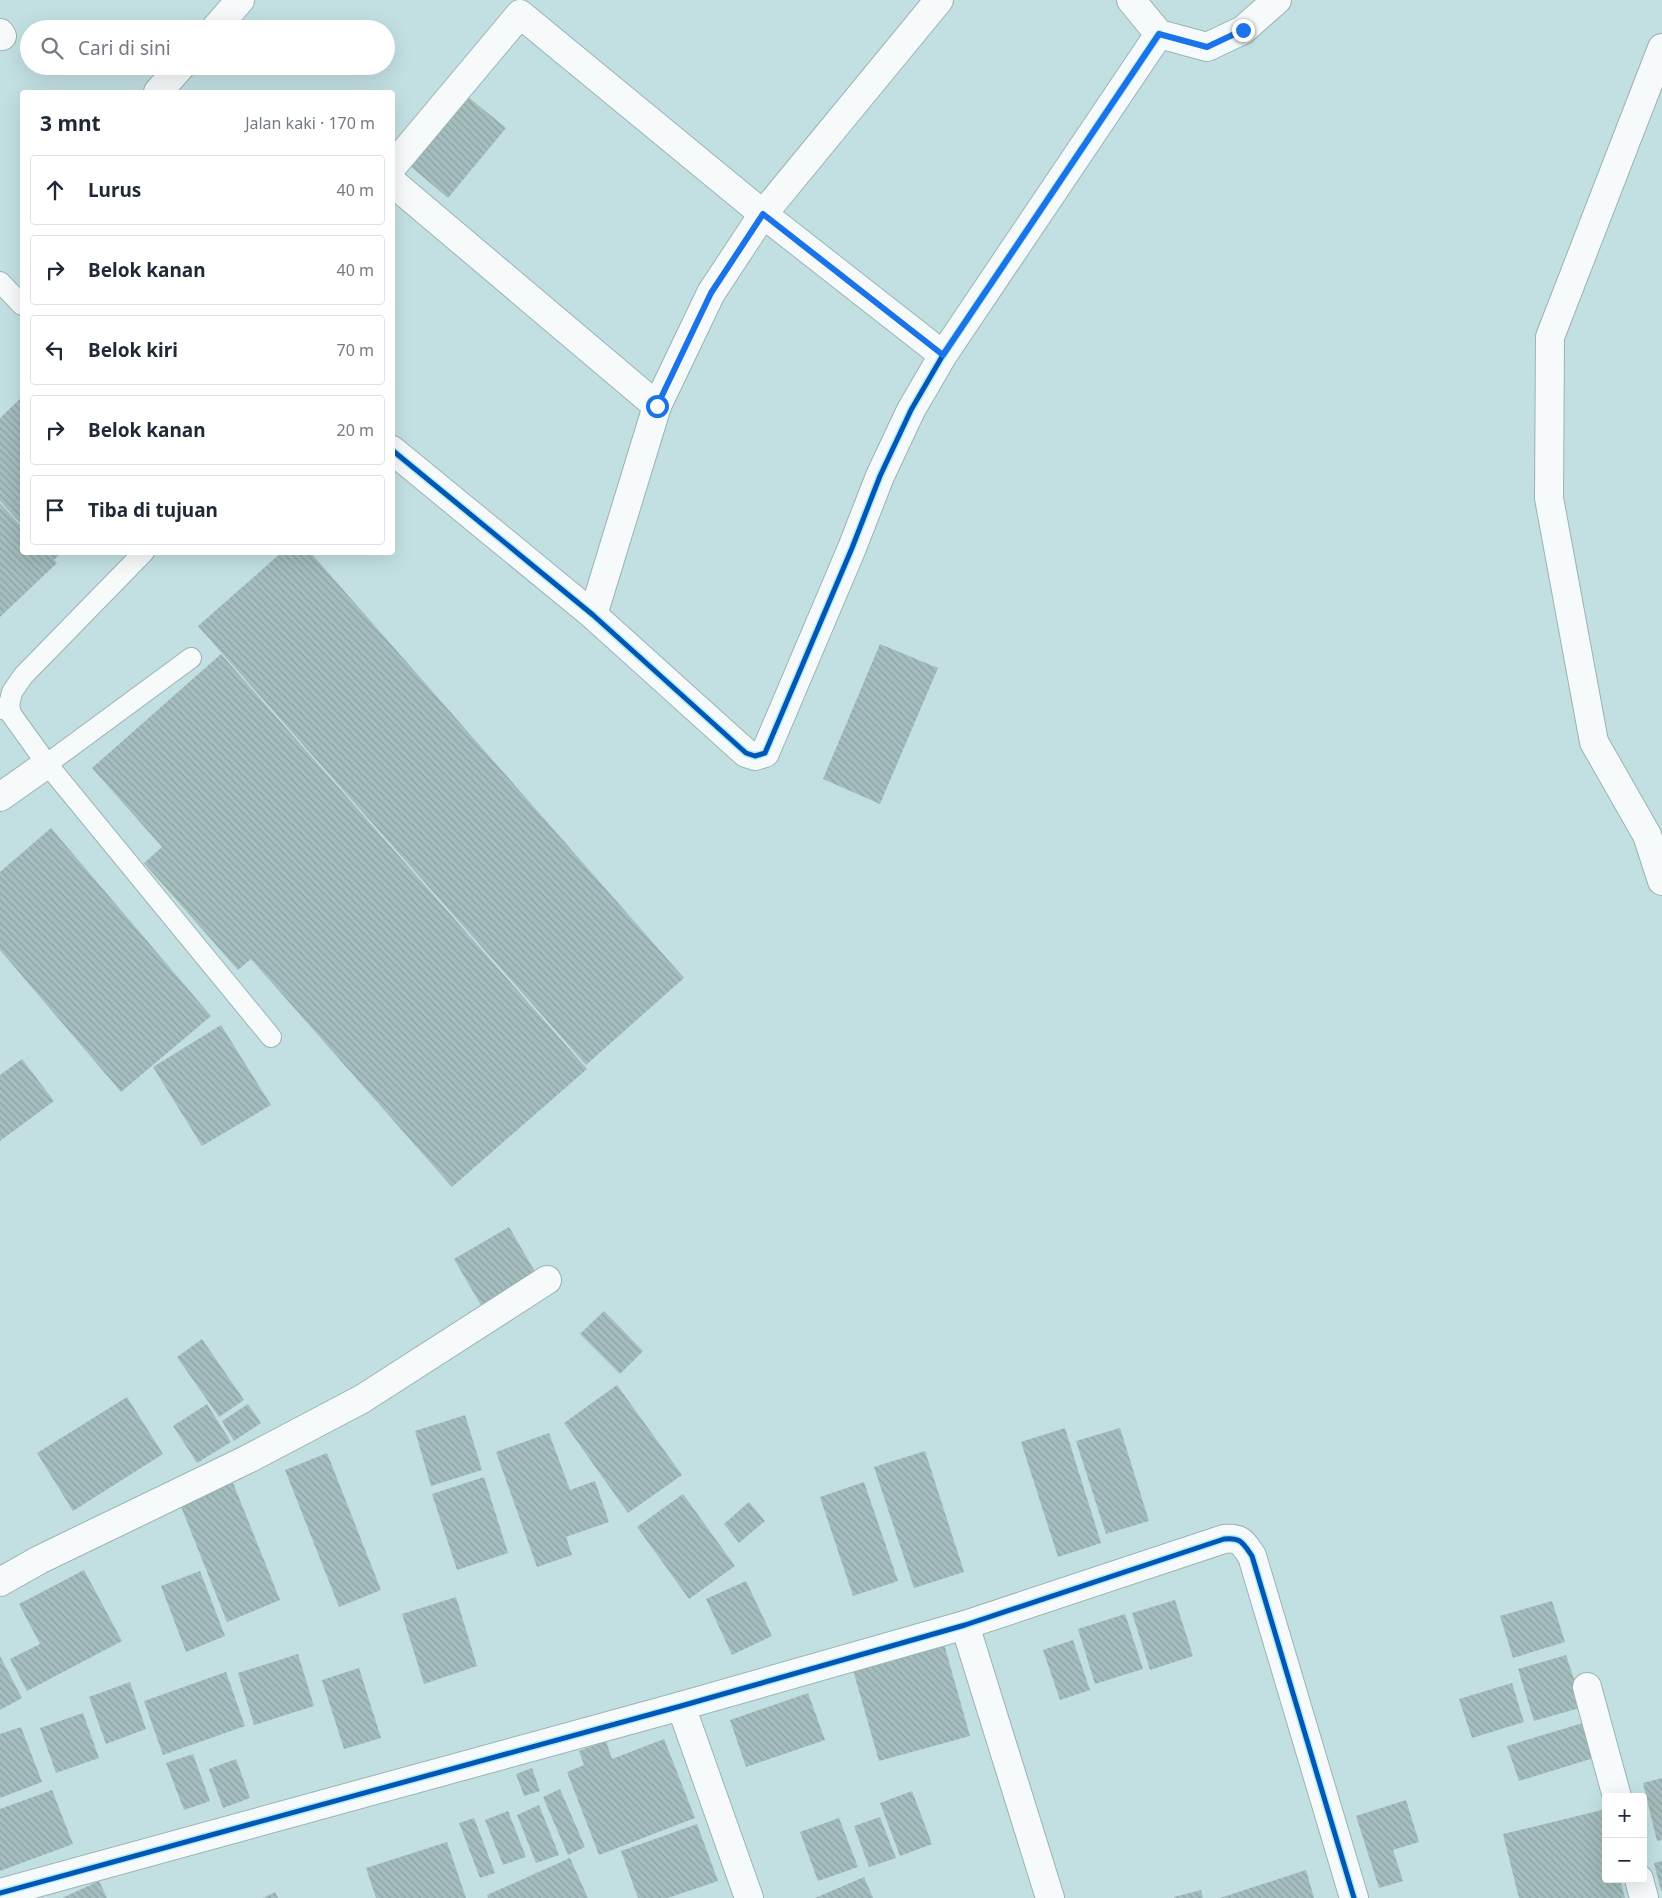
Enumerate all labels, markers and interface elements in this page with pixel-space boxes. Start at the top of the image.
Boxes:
route end [1232,19,1255,42]
search box [20,20,395,75]
icon: search [38,34,66,62]
text: Cari di sini [78,35,171,61]
text: 3 mnt [40,109,101,137]
text: Jalan kaki · 170 m [245,112,375,134]
icon: ahead [41,176,69,204]
text: Lurus [88,177,141,203]
text: 40 m [337,179,374,201]
icon: right [41,256,69,284]
text: Belok kanan [88,257,205,283]
text: 40 m [337,259,374,281]
icon: left [41,336,69,364]
text: Belok kiri [88,337,178,363]
text: 70 m [337,339,374,361]
route start [646,395,669,418]
icon: right [41,416,69,444]
text: Belok kanan [88,417,205,443]
text: 20 m [337,419,374,441]
icon: arrive [41,496,69,524]
text: Tiba di tujuan [88,497,218,523]
map controls [1602,1793,1647,1883]
button: + [1602,1793,1647,1838]
button: − [1602,1838,1647,1883]

